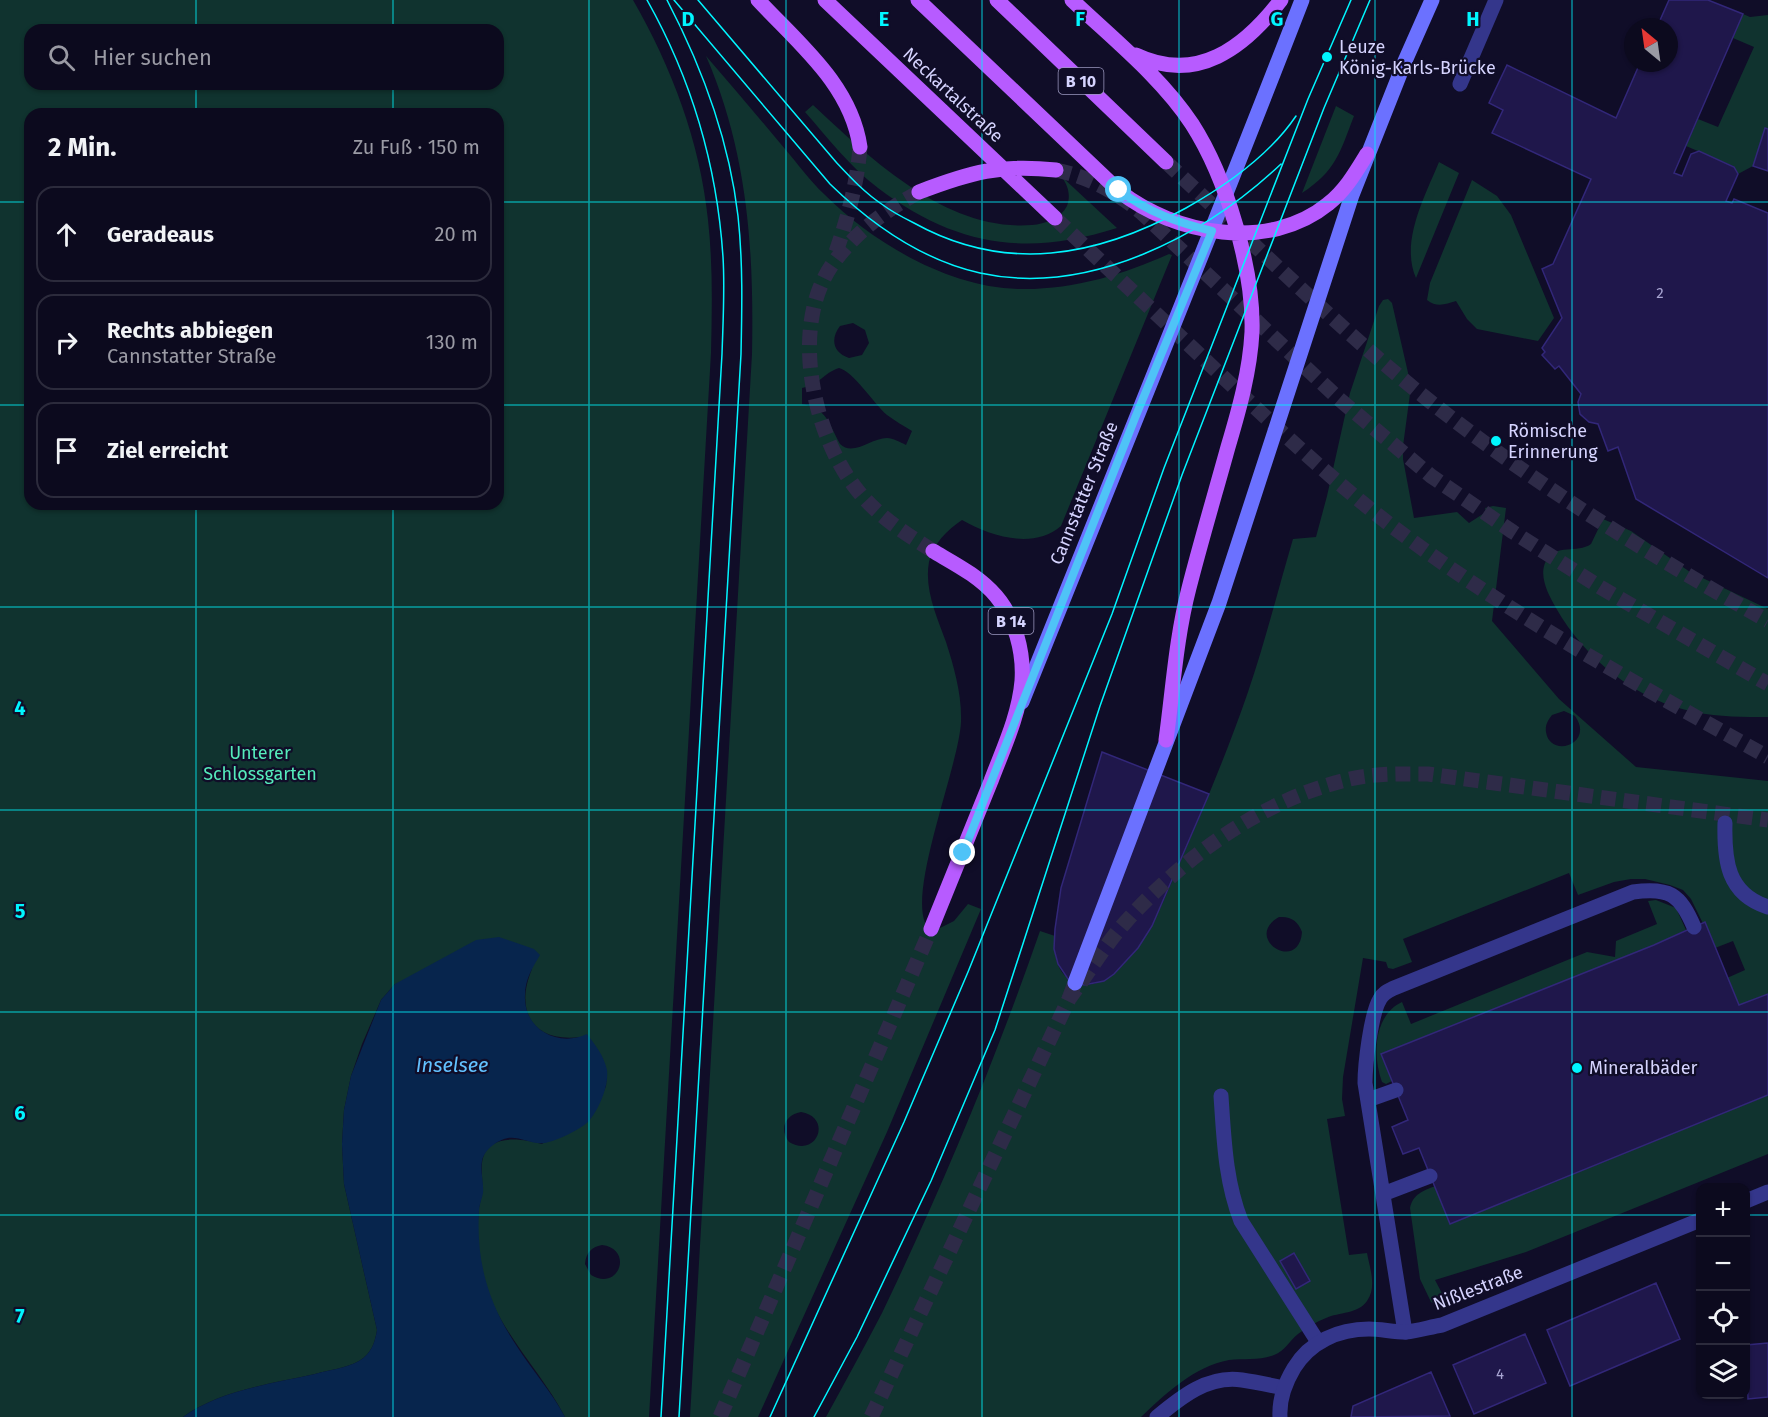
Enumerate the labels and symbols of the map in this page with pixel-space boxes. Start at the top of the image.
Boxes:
text: D [681,7,695,31]
text: E [879,7,889,31]
text: F [1075,7,1085,31]
text: G [1271,7,1283,31]
text: H [1466,7,1480,31]
north arrow [1624,18,1678,72]
place label: Leuze König-Karls-Brücke [1339,36,1496,79]
street label: Neckartalstraße [898,43,1008,147]
marker: Leuze König-Karls-Brücke [1320,50,1334,64]
road number: B 10 [1058,68,1104,94]
route start [1105,176,1131,202]
house number: 2 [1656,284,1664,302]
street label: Cannstatter Straße [1045,418,1123,568]
place label: Römische Erinnerung [1508,420,1598,463]
marker: Römische Erinnerung [1489,434,1503,448]
road number: B 14 [988,608,1034,634]
text: 4 [14,696,26,720]
park label: Unterer Schlossgarten [203,742,317,785]
route end [949,839,975,865]
text: 5 [15,899,26,923]
water label: Inselsee [416,1053,488,1077]
place label: Mineralbäder [1589,1057,1698,1079]
marker: Mineralbäder [1570,1061,1584,1075]
text: 6 [14,1101,26,1125]
street label: Nißlestraße [1430,1261,1526,1315]
text: 7 [15,1304,25,1328]
house number: 4 [1496,1365,1504,1383]

